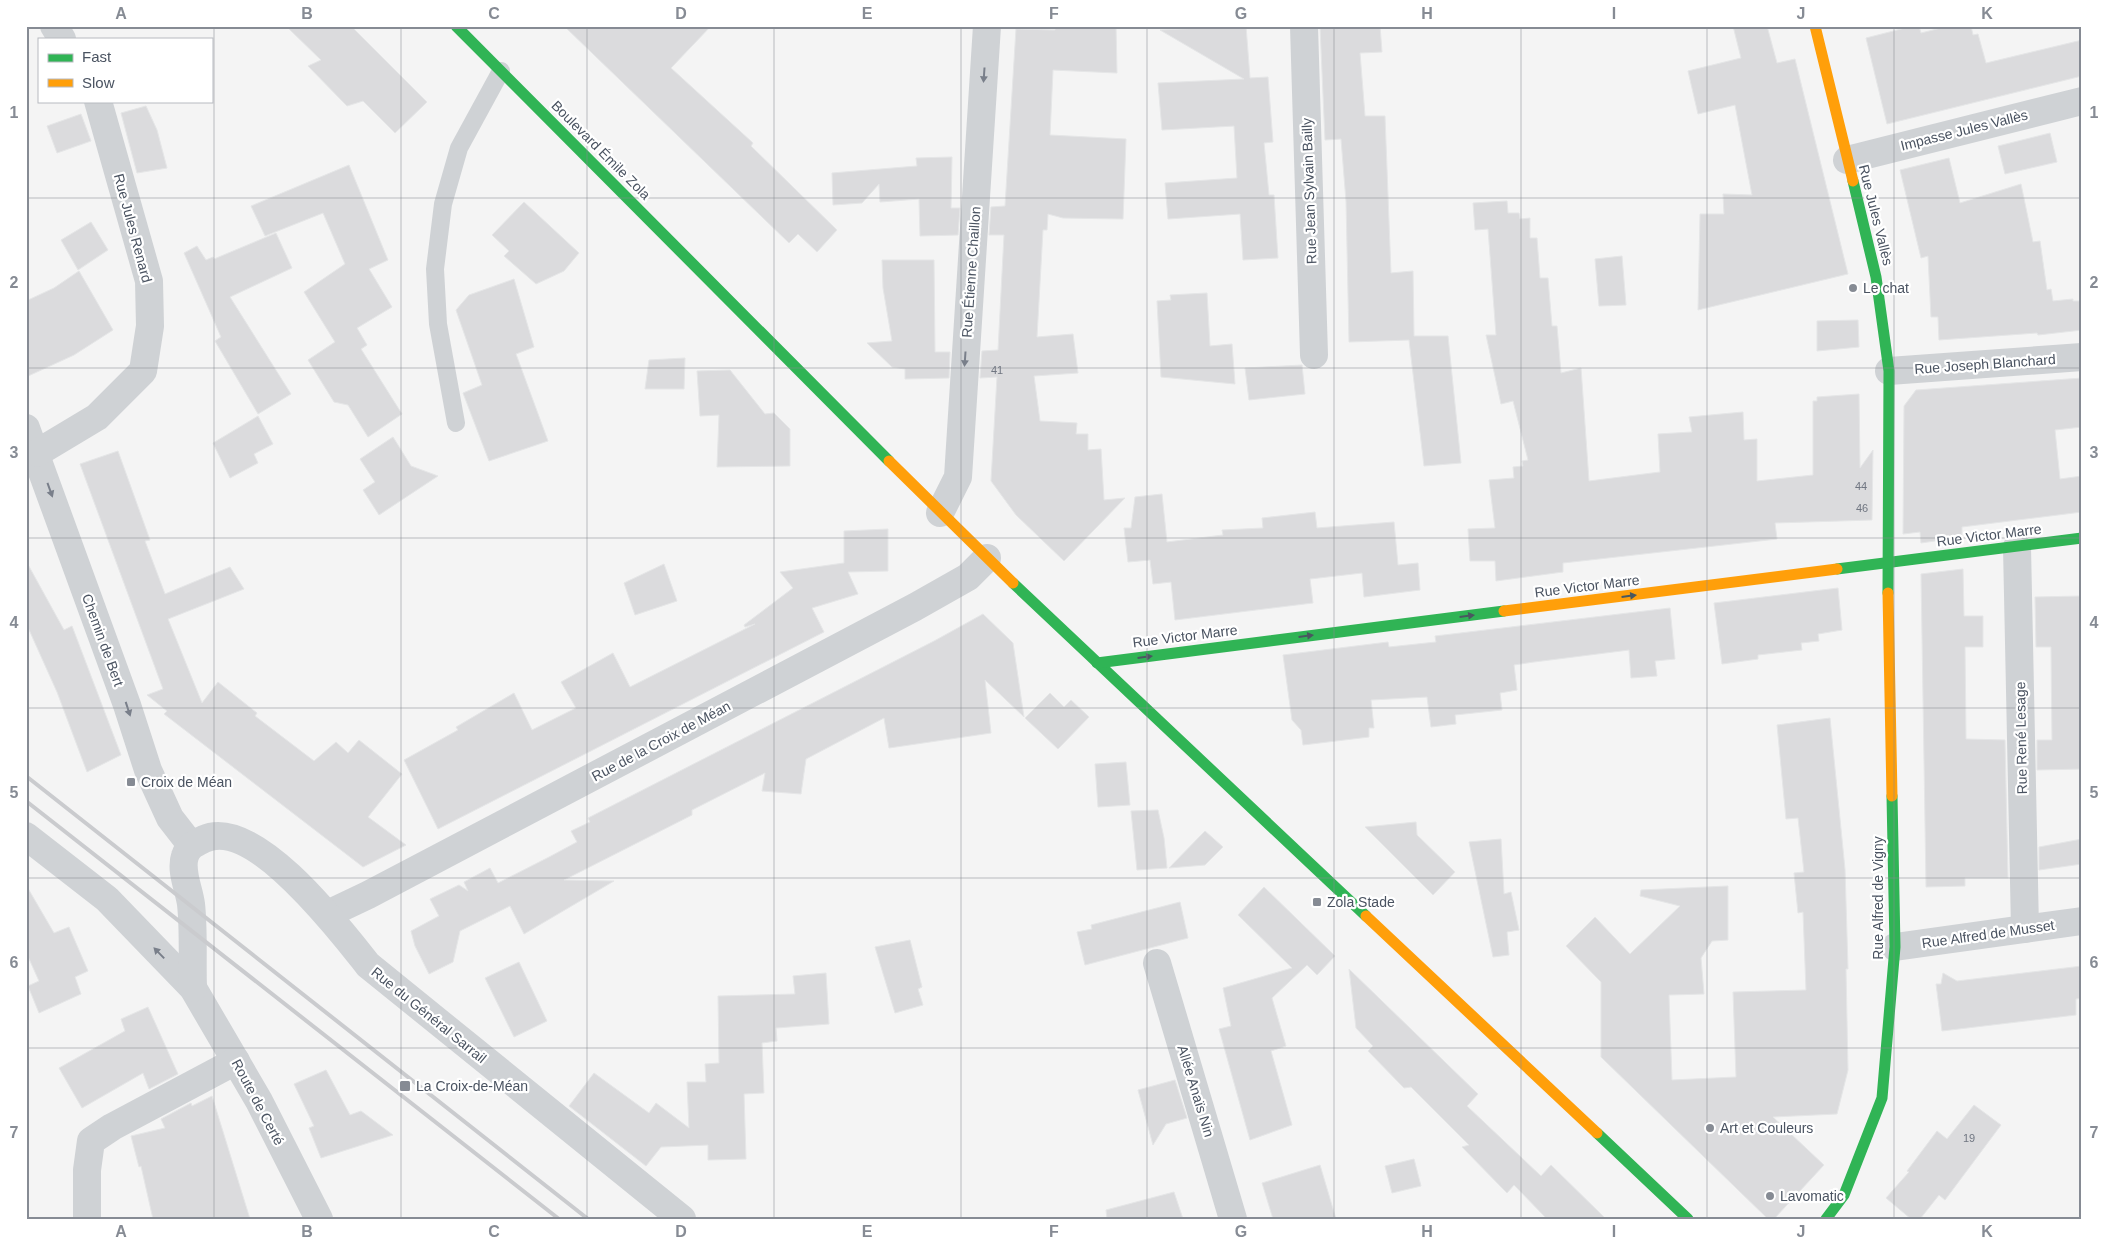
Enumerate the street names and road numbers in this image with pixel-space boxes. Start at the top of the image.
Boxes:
street label: Boulevard Émile Zola [548,97,654,203]
street label: Impasse Jules Vallès [1899,106,2029,154]
street label: Rue Jean Sylvain Bailly [1298,118,1320,264]
street label: Rue Jules Vallès [1856,163,1896,267]
street label: Rue Jules Renard [111,172,155,284]
street label: Rue Étienne Chaillon [958,206,984,338]
street label: Rue Joseph Blanchard [1914,351,2056,377]
street label: Rue Victor Marre [1936,521,2043,549]
street label: Rue Victor Marre [1534,572,1641,600]
street label: Chemin de Bert [79,592,127,689]
street label: Rue Victor Marre [1132,622,1239,650]
street label: Rue René Lesage [2012,681,2030,795]
street label: Rue de la Croix de Méan [589,698,733,784]
street label: Rue Alfred de Vigny [1870,836,1886,960]
street label: Rue Alfred de Musset [1921,917,2055,951]
street label: Rue du Général Sarrail [368,964,490,1066]
street label: Allée Anaïs Nin [1174,1043,1218,1139]
street label: Route de Certé [229,1056,287,1148]

